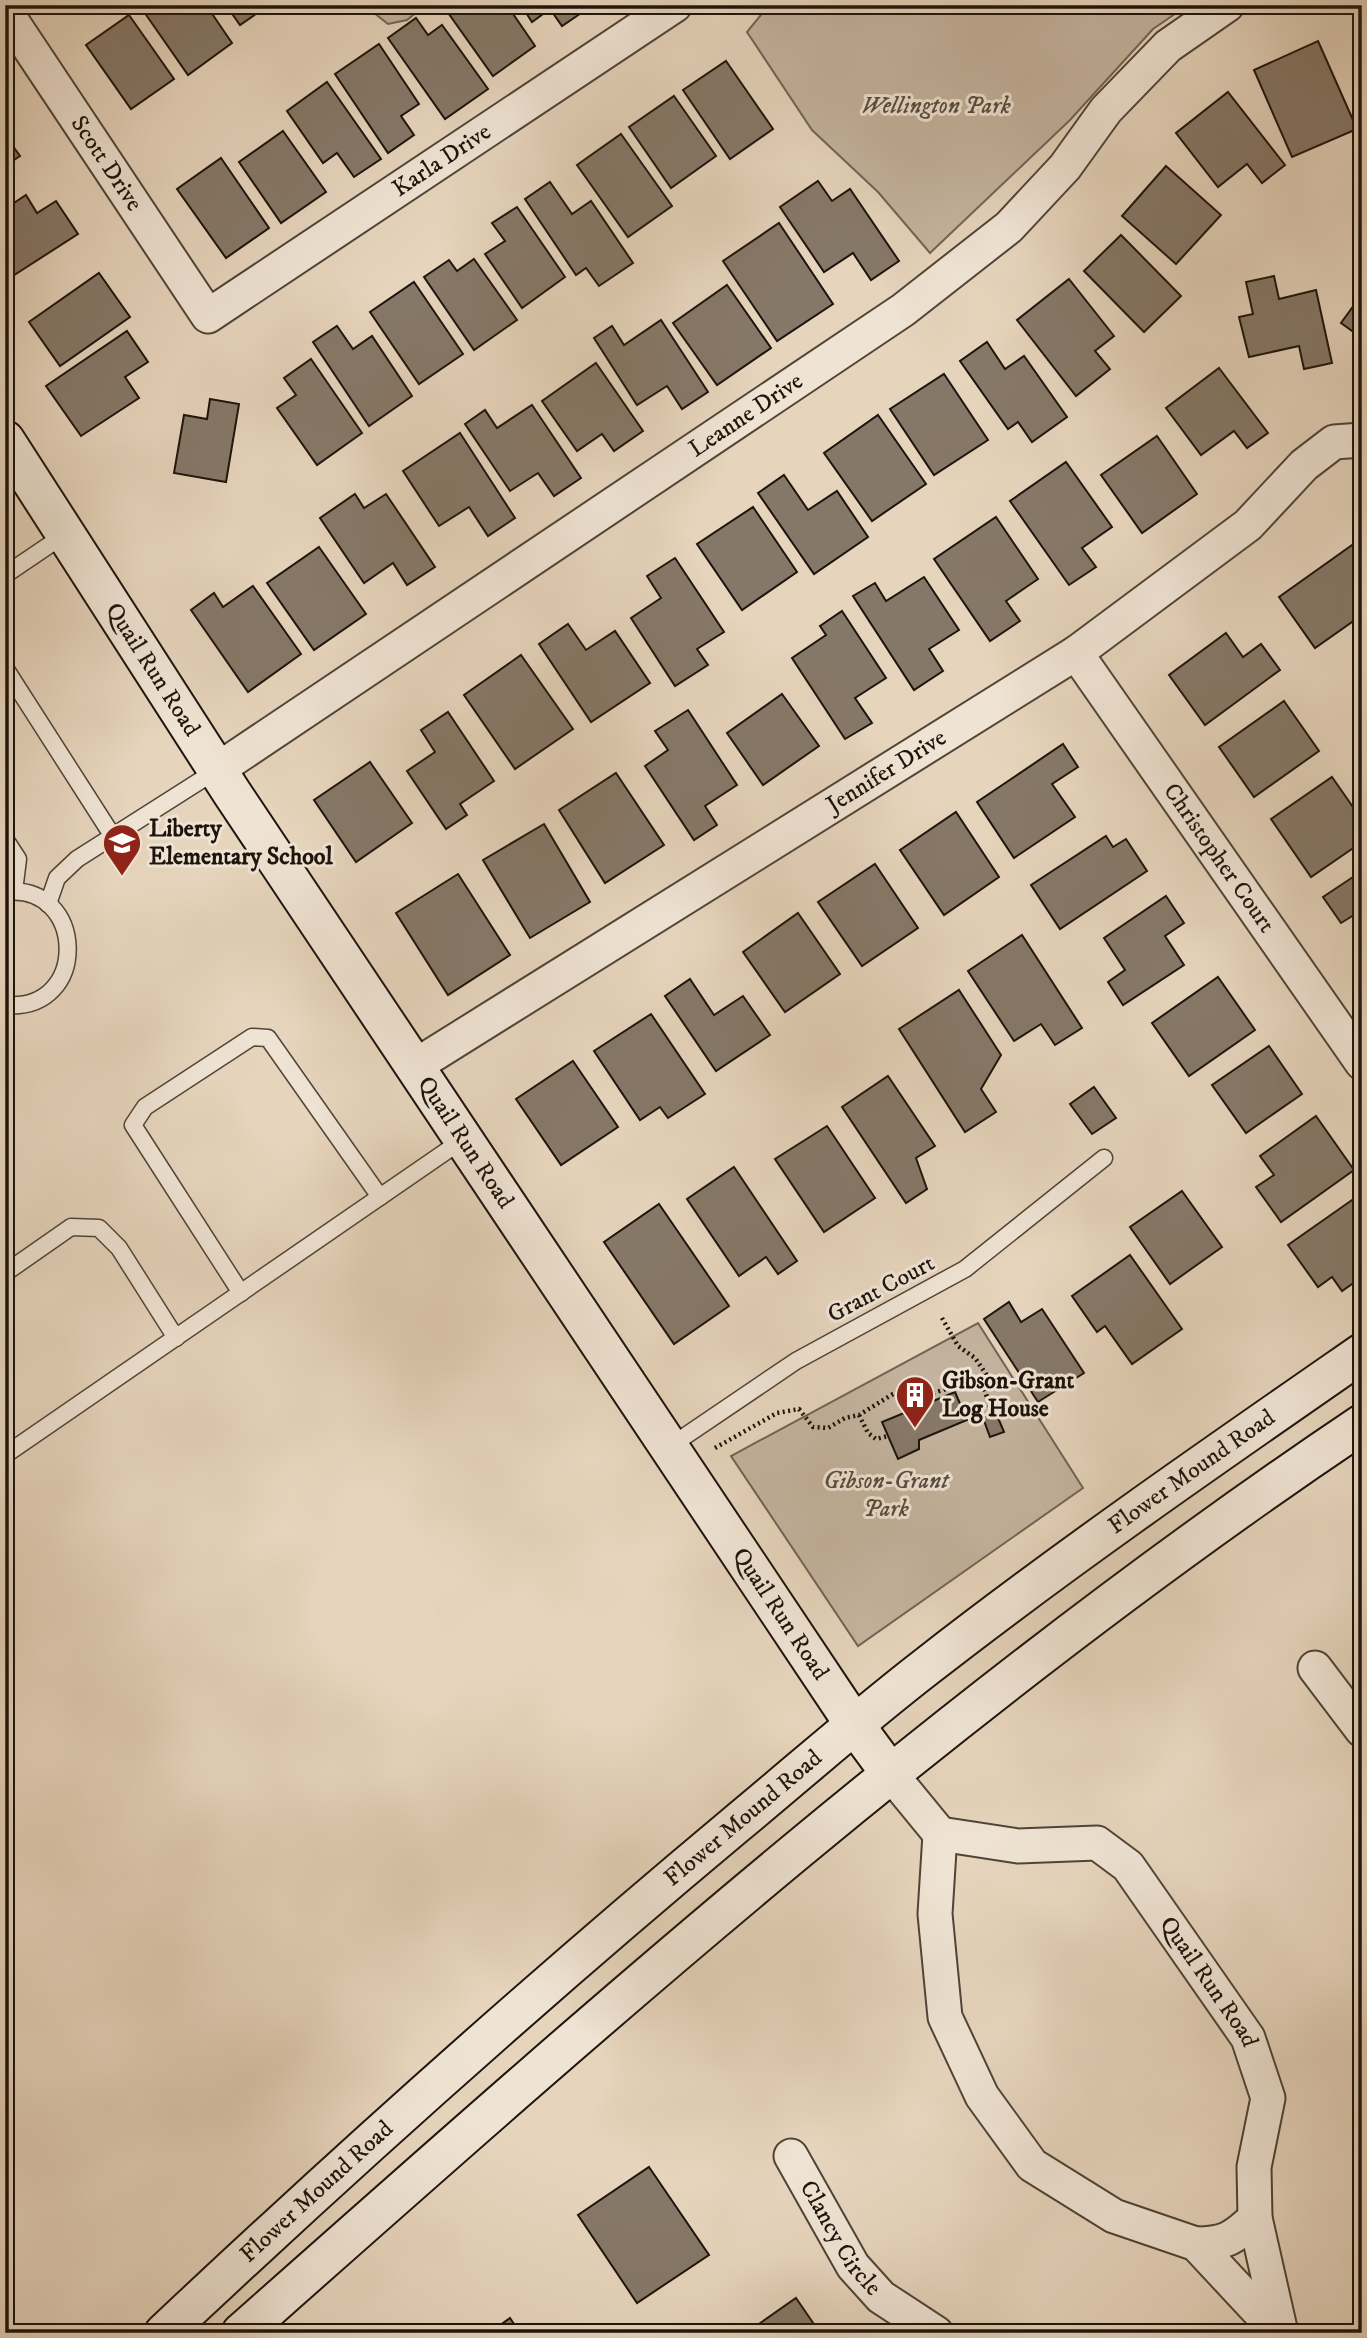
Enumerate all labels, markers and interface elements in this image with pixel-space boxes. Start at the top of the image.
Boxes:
park label: Wellington Park [861,91,1011,121]
street label: Scott Drive [64,110,149,217]
street label: Karla Drive [387,117,497,204]
street label: Leanne Drive [683,366,809,464]
street label: Quail Run Road [99,597,207,742]
street label: Jennifer Drive [819,723,952,821]
street label: Christopher Court [1157,778,1282,939]
place label: Liberty Elementary School [149,814,333,872]
school or university icon: Liberty Elementary School [101,822,143,877]
street label: Quail Run Road [410,1070,521,1215]
street label: Grant Court [822,1248,940,1330]
place label: Gibson-Grant Log House [942,1366,1074,1424]
building icon: Gibson-Grant Log House [894,1374,936,1429]
street label: Flower Mound Road [1103,1403,1281,1541]
park label: Gibson-Grant Park [824,1466,950,1524]
street label: Quail Run Road [725,1542,836,1686]
street label: Flower Mound Road [658,1743,828,1893]
street label: Quail Run Road [1153,1911,1265,2051]
street label: Flower Mound Road [234,2114,400,2269]
street label: Clancy Circle [793,2175,888,2302]

